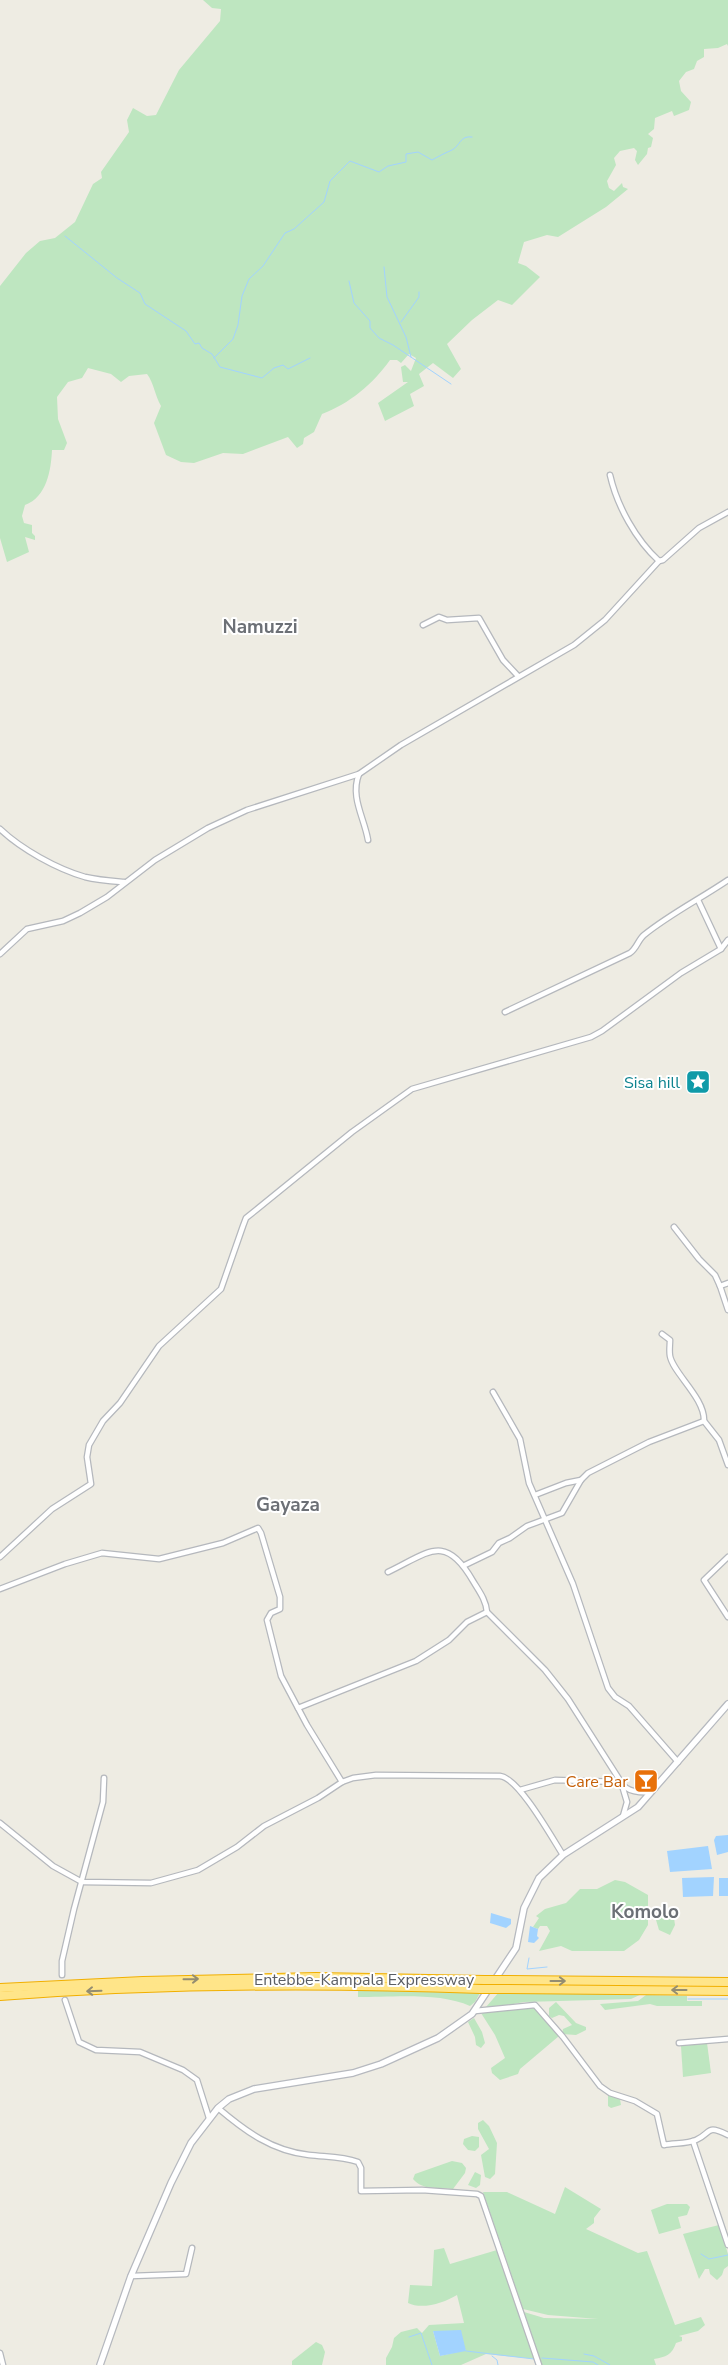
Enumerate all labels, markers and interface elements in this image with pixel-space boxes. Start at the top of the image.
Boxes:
district label: Namuzzi [222,614,298,640]
place icon: Sisa hill [685,1069,711,1095]
place label: Sisa hill [624,1072,680,1094]
district label: Gayaza [256,1492,320,1518]
bar icon: Care Bar [633,1768,659,1794]
place label: Care Bar [566,1771,628,1793]
district label: Komolo [611,1899,679,1925]
street label: Entebbe-Kampala Expressway [254,1969,475,1991]
one-way arrow [183,1975,199,1984]
one-way arrow [550,1976,566,1986]
one-way arrow [672,1985,688,1995]
one-way arrow [86,1986,102,1995]

